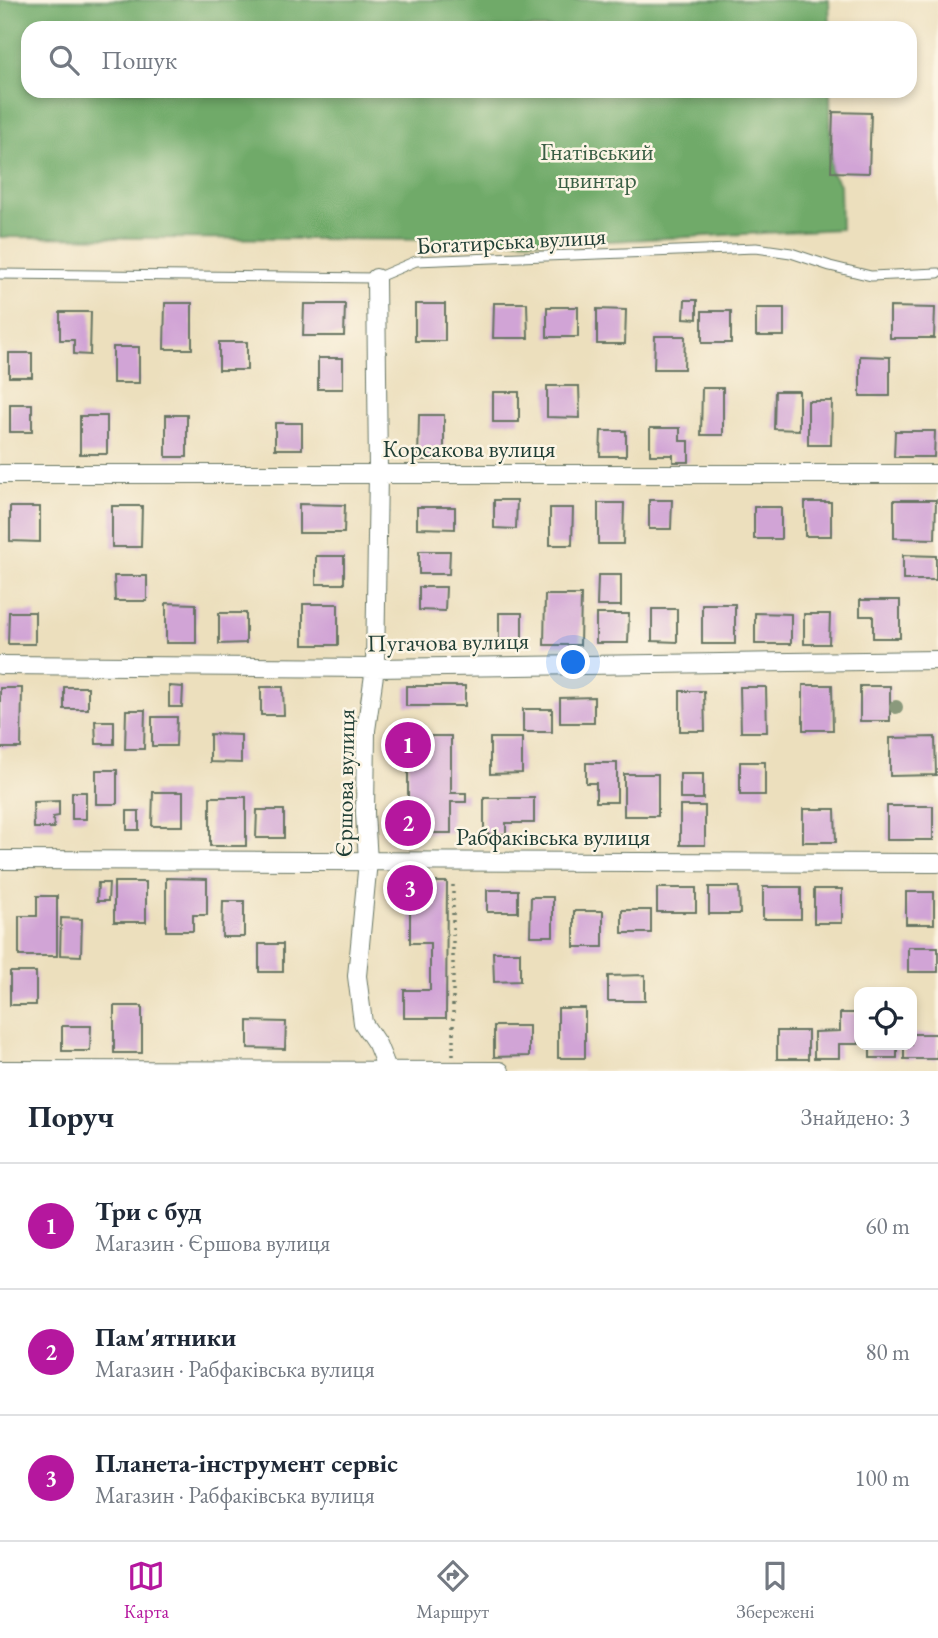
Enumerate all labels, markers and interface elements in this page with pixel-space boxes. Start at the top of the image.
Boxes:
search box [21,21,917,98]
icon: search [45,41,83,79]
text: Пошук [101,43,177,77]
park label: Гнатівський цвинтар [540,136,654,195]
street label: Богатирська вулиця [415,220,607,261]
street label: Корсакова вулиця [382,433,556,464]
street label: Пугачова вулиця [367,625,530,658]
your location [556,645,590,679]
street label: Єршова вулиця [328,708,361,857]
pin: 1 [385,719,431,771]
pin: 2 [385,797,431,849]
street label: Рабфаківська вулиця [456,821,651,852]
pin: 3 [387,862,433,914]
map controls [854,987,917,1050]
button: locate [854,987,917,1050]
text: Поруч [28,1097,114,1136]
text: Знайдено: 3 [801,1102,910,1132]
text: Три с буд [95,1194,202,1228]
text: 1 [45,1211,57,1241]
text: 60 m [865,1211,910,1241]
text: Магазин · Єршова вулиця [95,1228,330,1258]
text: Пам'ятники [95,1320,236,1354]
text: 2 [45,1337,57,1367]
text: 80 m [865,1337,910,1367]
text: Магазин · Рабфаківська вулиця [95,1354,375,1384]
text: Планета-інструмент сервіс [95,1446,398,1480]
text: 3 [45,1463,57,1493]
text: 100 m [854,1463,910,1493]
text: Магазин · Рабфаківська вулиця [95,1480,375,1510]
tab: Карта [124,1557,169,1624]
tab: Маршрут [416,1557,489,1624]
tab: Збережені [736,1557,814,1624]

